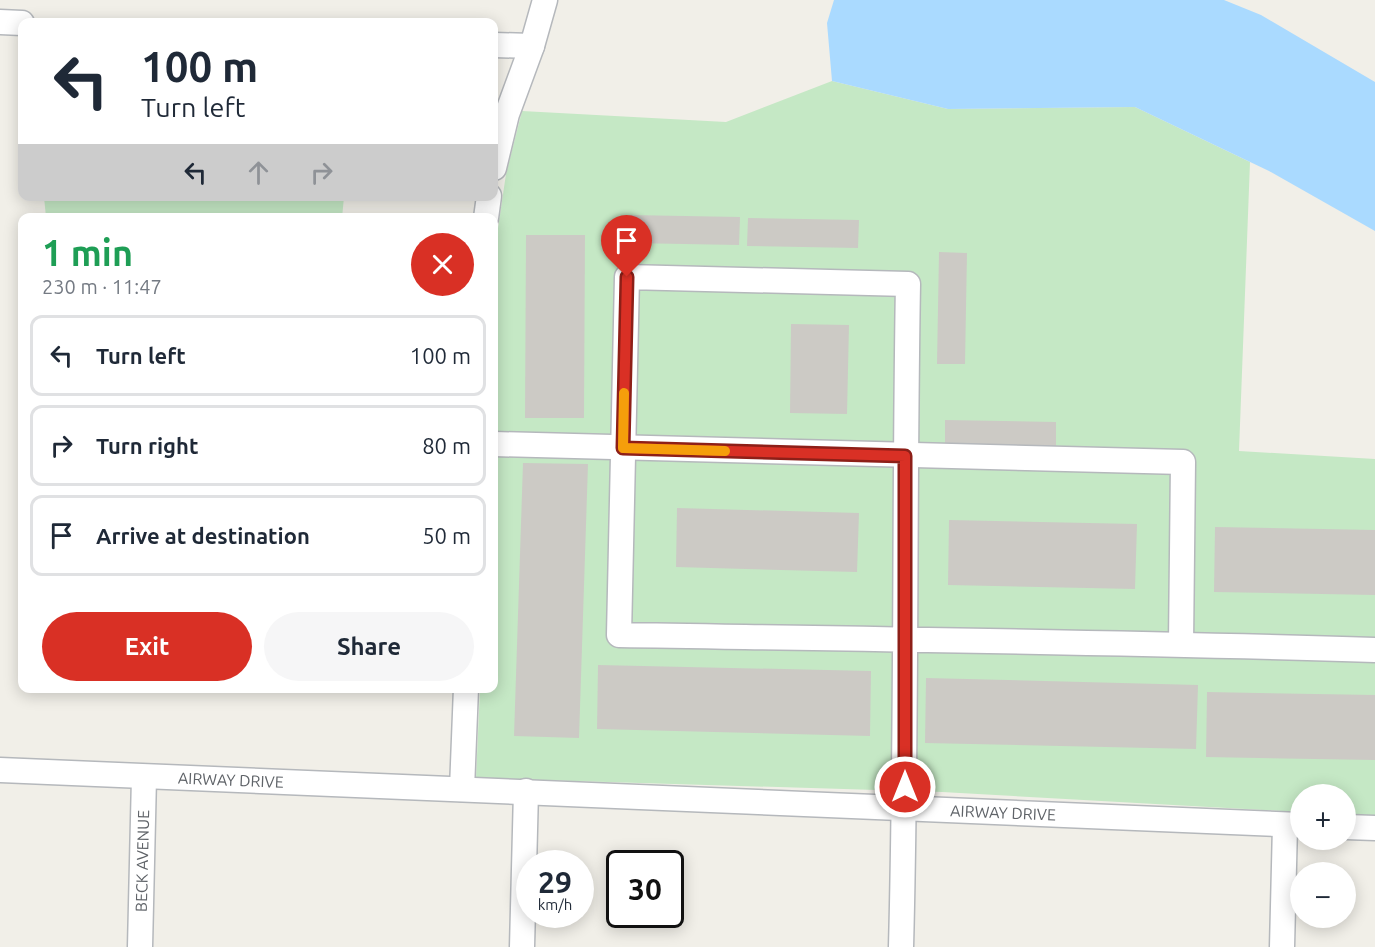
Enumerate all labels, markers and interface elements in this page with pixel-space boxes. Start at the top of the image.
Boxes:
icon: left [42,42,120,120]
text: 100 m [141,43,258,90]
text: Turn left [141,92,245,122]
icon: left [179,156,212,189]
icon: ahead [242,156,275,189]
icon: right [305,156,338,189]
pin [601,215,652,277]
icon: arrive [610,224,643,257]
text: 1 min [42,232,133,273]
button: close [411,233,474,296]
text: 230 m · 11:47 [42,275,162,298]
icon: left [45,339,78,372]
text: Turn left [96,343,186,368]
text: 100 m [410,343,471,368]
icon: right [45,429,78,462]
text: Turn right [96,433,198,458]
text: 80 m [422,433,471,458]
icon: arrive [45,519,78,552]
text: Arrive at destination [96,523,310,548]
text: 50 m [422,523,471,548]
button: Exit [42,612,252,681]
button: Share [264,612,474,681]
position arrow [873,755,937,819]
street label: AIRWAY DRIVE [178,769,284,791]
map controls [1290,784,1356,928]
button: + [1290,784,1356,850]
street label: AIRWAY DRIVE [950,801,1056,824]
street label: BECK AVENUE [132,810,152,912]
speed limit sign: 30 [606,850,684,928]
button: − [1290,862,1356,928]
text: 29 [538,865,572,899]
text: km/h [538,896,572,913]

